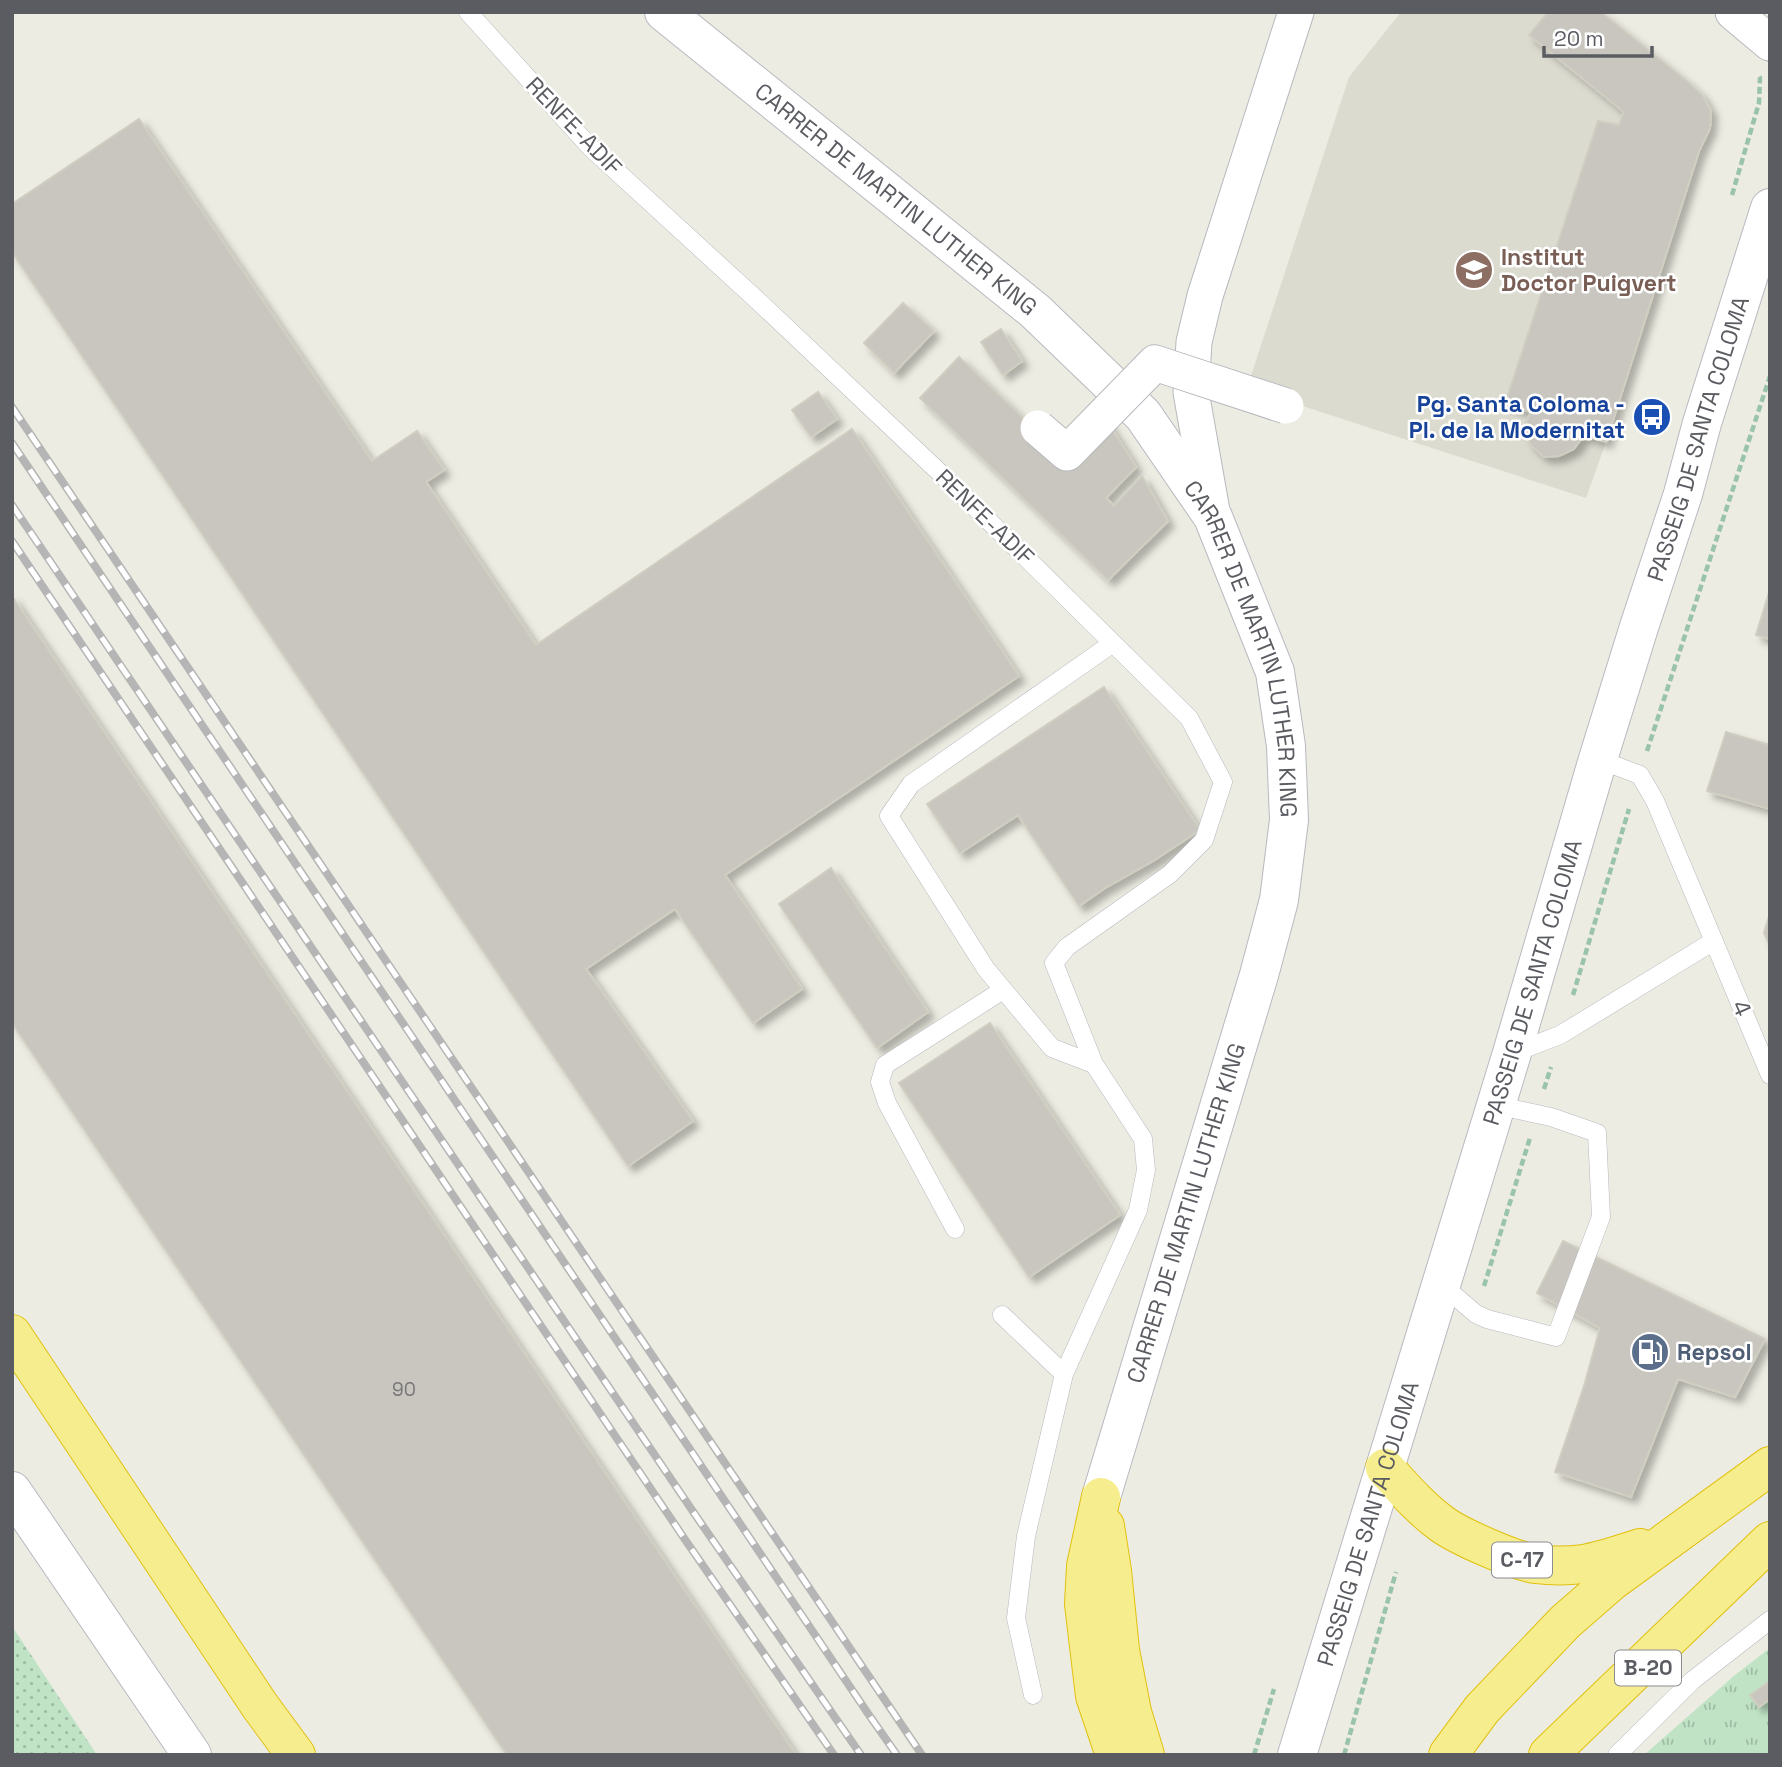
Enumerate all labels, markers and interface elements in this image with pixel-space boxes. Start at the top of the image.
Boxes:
scale bar [1544,14,1652,58]
text: 20 m [1554,25,1604,52]
street label: RENFE-ADIF [519,70,629,182]
street label: CARRER DE MARTIN LUTHER KING [749,76,1043,322]
place label: Institut Doctor Puigvert [1501,242,1677,298]
school or university icon: Institut Doctor Puigvert [1453,249,1495,291]
street label: PASSEIG DE SANTA COLOMA [1640,293,1756,585]
place label: Pg. Santa Coloma - Pl. de la Modernitat [1409,389,1625,445]
bus stop icon: Pg. Santa Coloma - Pl. de la Modernitat [1631,396,1673,438]
street label: RENFE-ADIF [929,462,1041,572]
street label: CARRER DE MARTIN LUTHER KING [1177,474,1304,818]
street label: PASSEIG DE SANTA COLOMA [1476,836,1589,1129]
street label: 4 [1725,996,1759,1020]
street label: CARRER DE MARTIN LUTHER KING [1120,1039,1252,1387]
fuel station icon: Repsol [1629,1331,1671,1373]
place label: Repsol [1677,1337,1752,1367]
house number: 90 [392,1377,416,1402]
street label: PASSEIG DE SANTA COLOMA [1310,1377,1426,1670]
road number: C-17 [1492,1542,1552,1578]
road number: B-20 [1615,1650,1681,1686]

